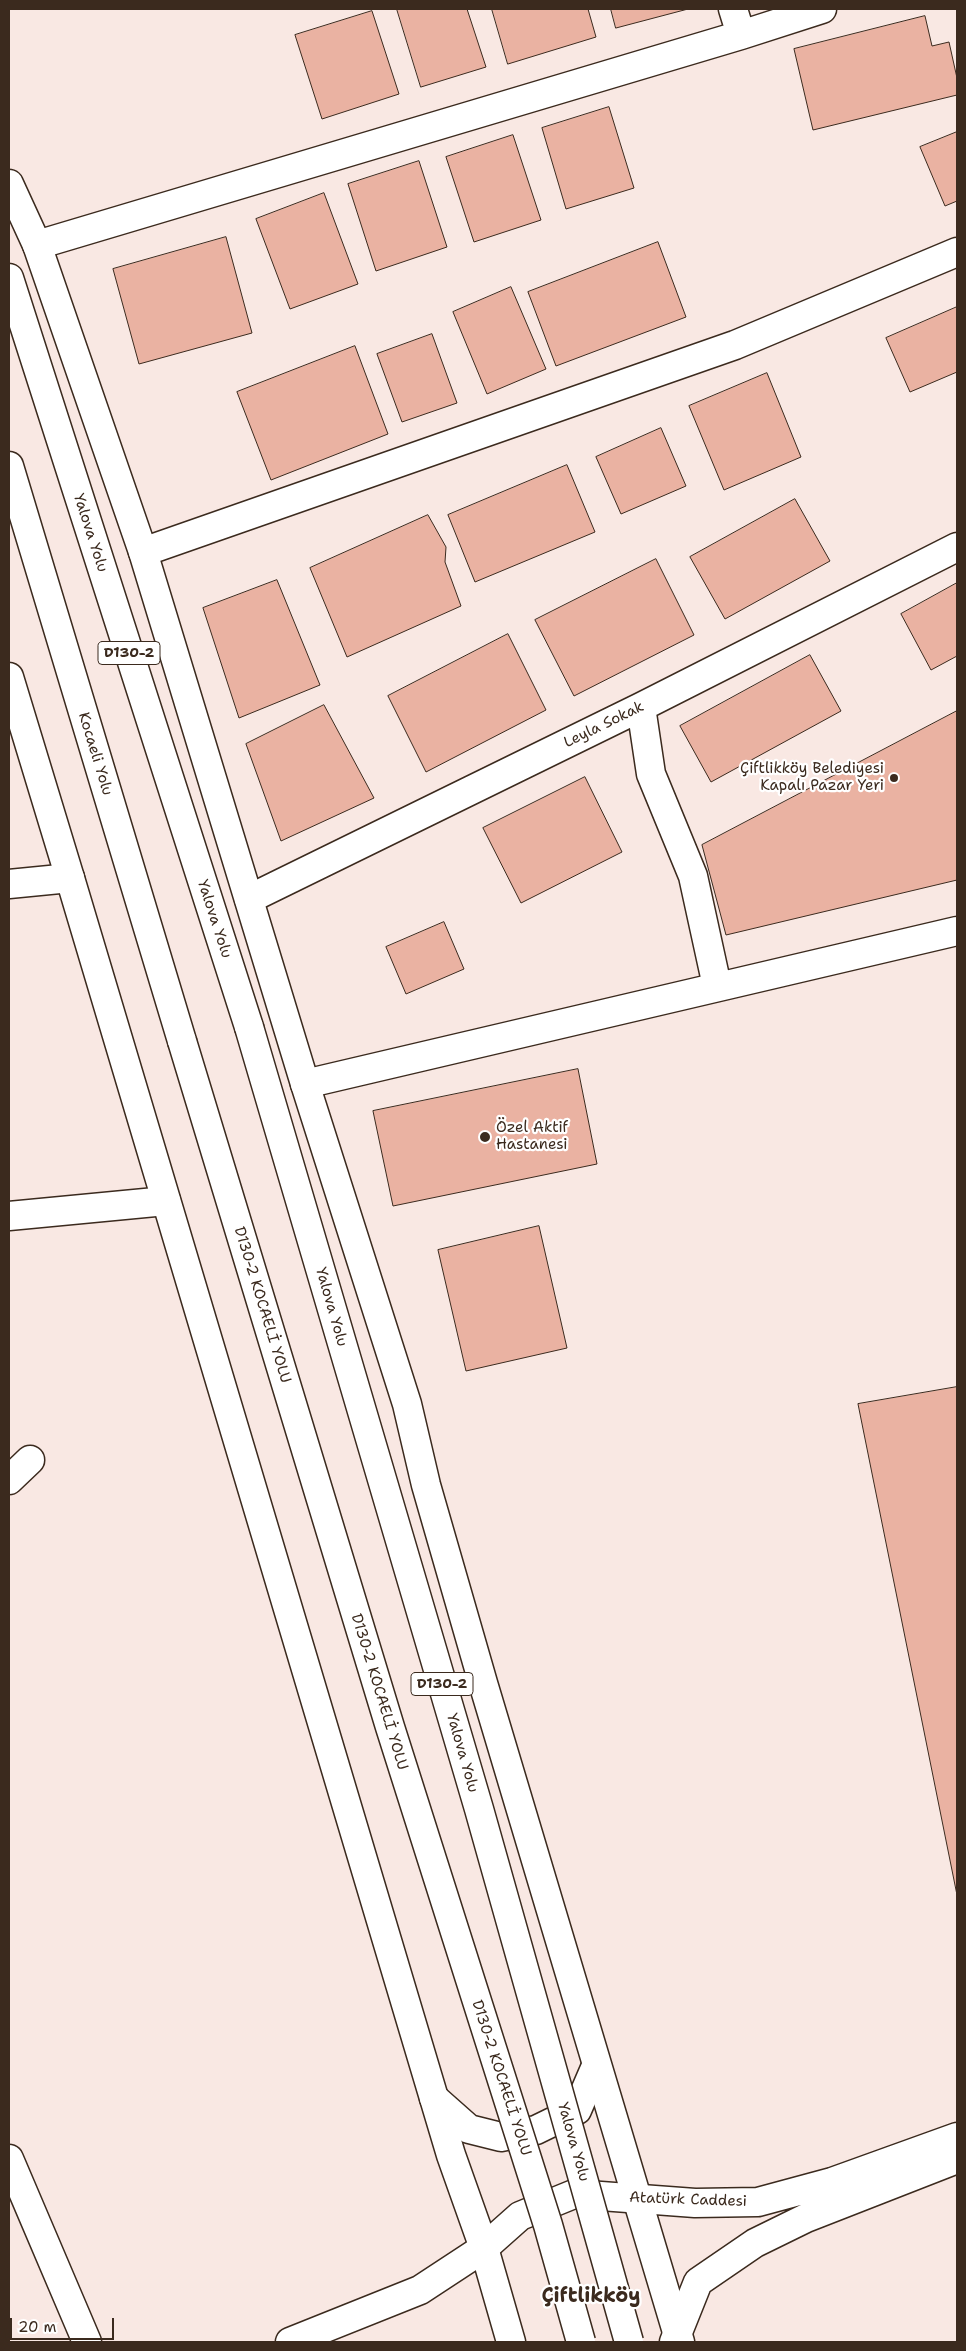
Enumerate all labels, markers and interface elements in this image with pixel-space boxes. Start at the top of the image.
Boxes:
street label: Yalova Yolu [69,491,111,575]
road number: D130-2 [98,641,160,664]
street label: Leyla Sokak [561,698,647,752]
street label: Kocaeli̇ Yolu [74,710,116,798]
place label: Çiftlikköy Belediyesi Kapalı Pazar Yeri [740,760,884,795]
marker: Çiftlikköy Belediyesi Kapalı Pazar Yeri [888,772,900,784]
street label: Yalova Yolu [193,877,235,961]
place label: Özel Aktif Hastanesi [496,1119,568,1154]
marker: Özel Aktif Hastanesi [478,1130,492,1144]
street label: D130-2 KOCAELİ YOLU [230,1225,294,1385]
street label: Yalova Yolu [311,1265,351,1349]
street label: D130-2 KOCAELİ YOLU [347,1612,411,1772]
road number: D130-2 [411,1672,473,1696]
street label: Yalova Yolu [442,1711,482,1795]
street label: D130-2 KOCAELİ YOLU [467,1998,535,2158]
street label: Yalova Yolu [553,2100,593,2184]
street label: Atatürk Caddesi [629,2189,747,2211]
district label: Çiftlikköy [542,2285,640,2309]
scale bar [12,2308,116,2340]
text: 20 m [18,2317,57,2337]

